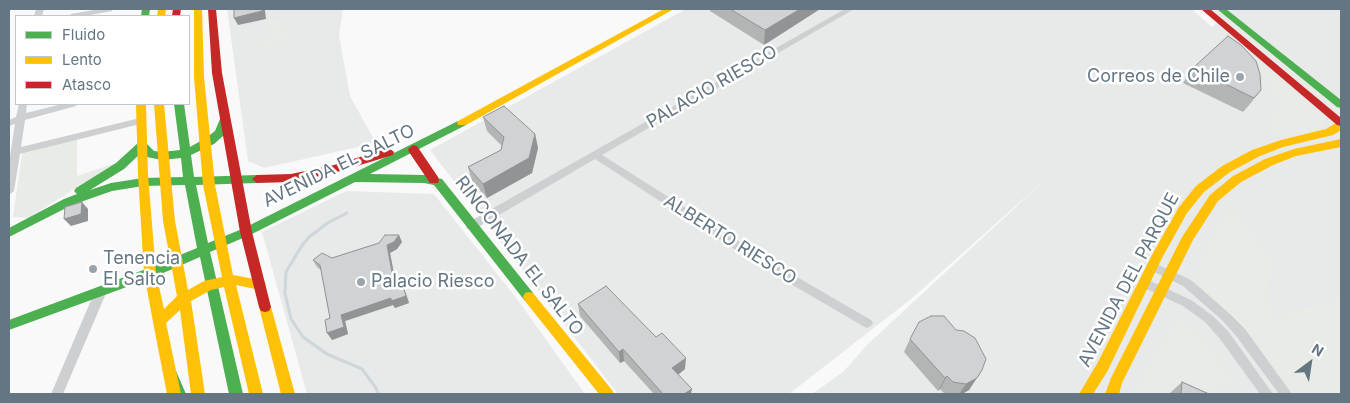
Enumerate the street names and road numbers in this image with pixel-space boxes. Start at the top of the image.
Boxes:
street label: PALACIO RIESCO [643,41,781,133]
street label: AVENIDA EL SALTO [260,120,418,212]
street label: RINCONADA EL SALTO [450,172,588,340]
street label: AVENIDA DEL PARQUE [1074,189,1184,371]
street label: ALBERTO RIESCO [660,190,800,290]

